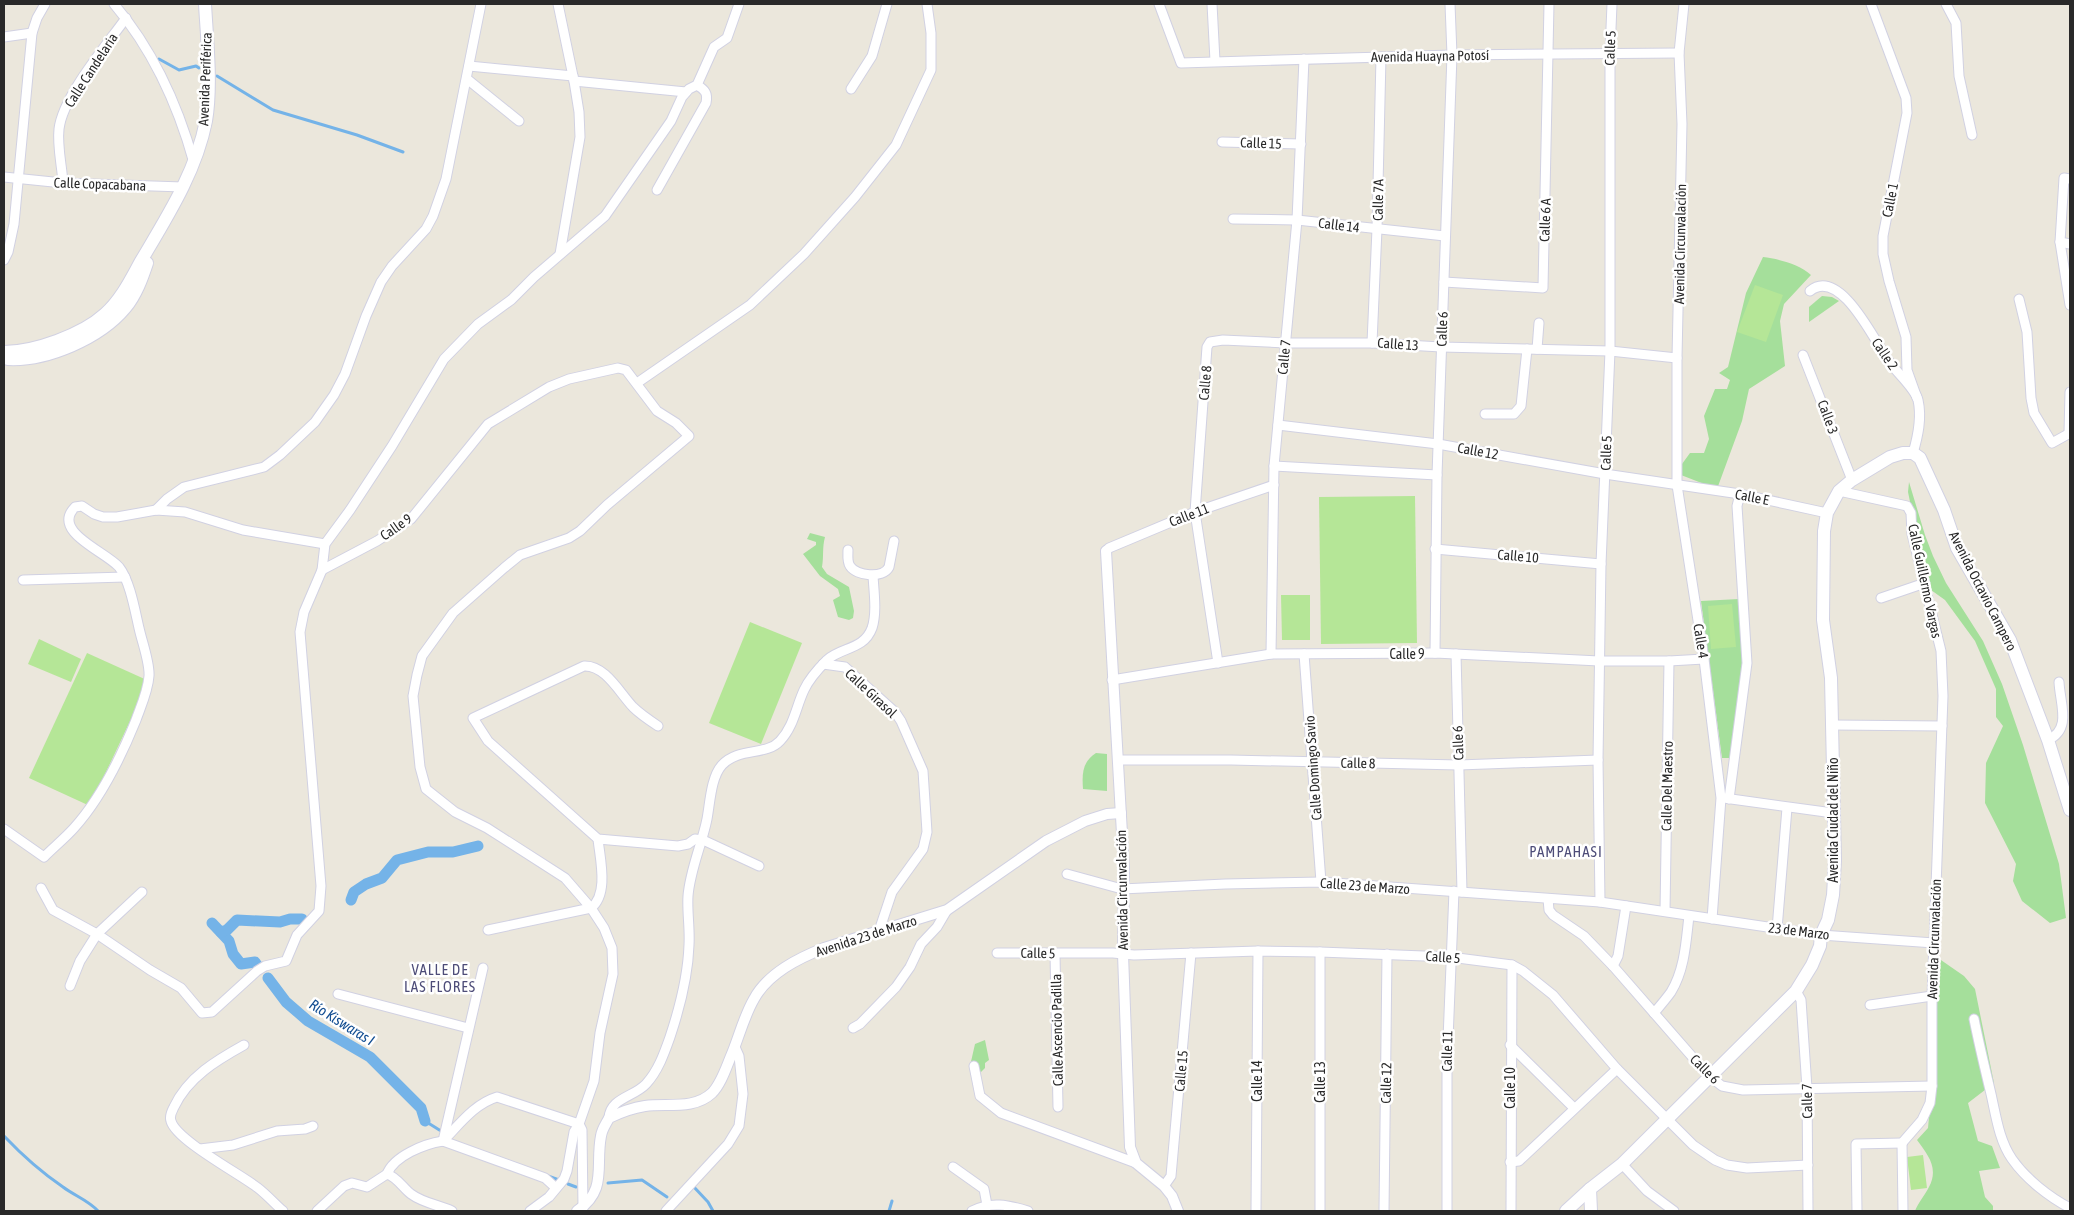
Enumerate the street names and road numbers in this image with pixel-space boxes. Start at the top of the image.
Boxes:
street label: Calle Candelaria [61,30,121,110]
street label: Calle 5 [1601,30,1619,66]
street label: Avenida Periférica [195,32,215,126]
street label: Avenida Huayna Potosí [1371,47,1489,65]
street label: Calle 15 [1240,134,1282,152]
street label: Calle Copacabana [53,174,147,194]
street label: Calle 7A [1370,179,1386,221]
street label: Calle 1 [1879,181,1901,219]
street label: Avenida Circunvalación [1671,184,1689,304]
street label: Calle 6 A [1536,198,1554,242]
street label: Calle 14 [1317,215,1361,236]
street label: Calle 6 [1433,311,1451,347]
street label: Calle 13 [1377,335,1419,353]
street label: Calle 2 [1869,335,1901,373]
street label: Calle 7 [1274,339,1294,375]
street label: Calle 8 [1196,364,1215,401]
street label: Calle 3 [1815,398,1841,436]
street label: Calle 5 [1597,435,1615,471]
street label: Calle 12 [1456,440,1500,462]
street label: Calle E [1734,486,1770,508]
street label: Calle 11 [1167,500,1211,530]
street label: Calle 9 [377,510,415,544]
street label: Calle Guillermo Vargas [1905,523,1945,639]
street label: Avenida Octavio Campero [1946,529,2020,653]
street label: Calle 10 [1497,546,1540,566]
street label: Calle 4 [1690,622,1712,660]
street label: Calle 9 [1390,646,1424,662]
street label: Calle Girasol [842,665,900,721]
street label: Calle Domingo Savio [1301,715,1325,821]
street label: Calle 6 [1449,725,1467,761]
street label: Calle Del Maestro [1658,741,1676,831]
street label: Calle 8 [1340,755,1376,771]
street label: Avenida Ciudad del Niño [1825,757,1841,883]
street label: Avenida Circunvalación [1113,830,1131,950]
street label: Calle 23 de Marzo [1320,875,1410,897]
street label: Avenida Circunvalación [1924,879,1944,999]
street label: Avenida 23 de Marzo [813,912,919,960]
street label: 23 de Marzo [1768,919,1830,943]
street label: Calle 5 [1020,945,1056,961]
street label: Calle 5 [1425,948,1461,966]
street label: Calle Ascencio Padilla [1048,974,1066,1086]
street label: Calle 11 [1439,1030,1455,1072]
street label: Calle 15 [1171,1050,1191,1092]
street label: Calle 6 [1687,1051,1723,1087]
street label: Calle 14 [1249,1060,1265,1102]
street label: Calle 13 [1312,1061,1328,1103]
street label: Calle 12 [1378,1062,1394,1104]
street label: Calle 10 [1502,1067,1518,1109]
street label: Calle 7 [1799,1083,1815,1119]

